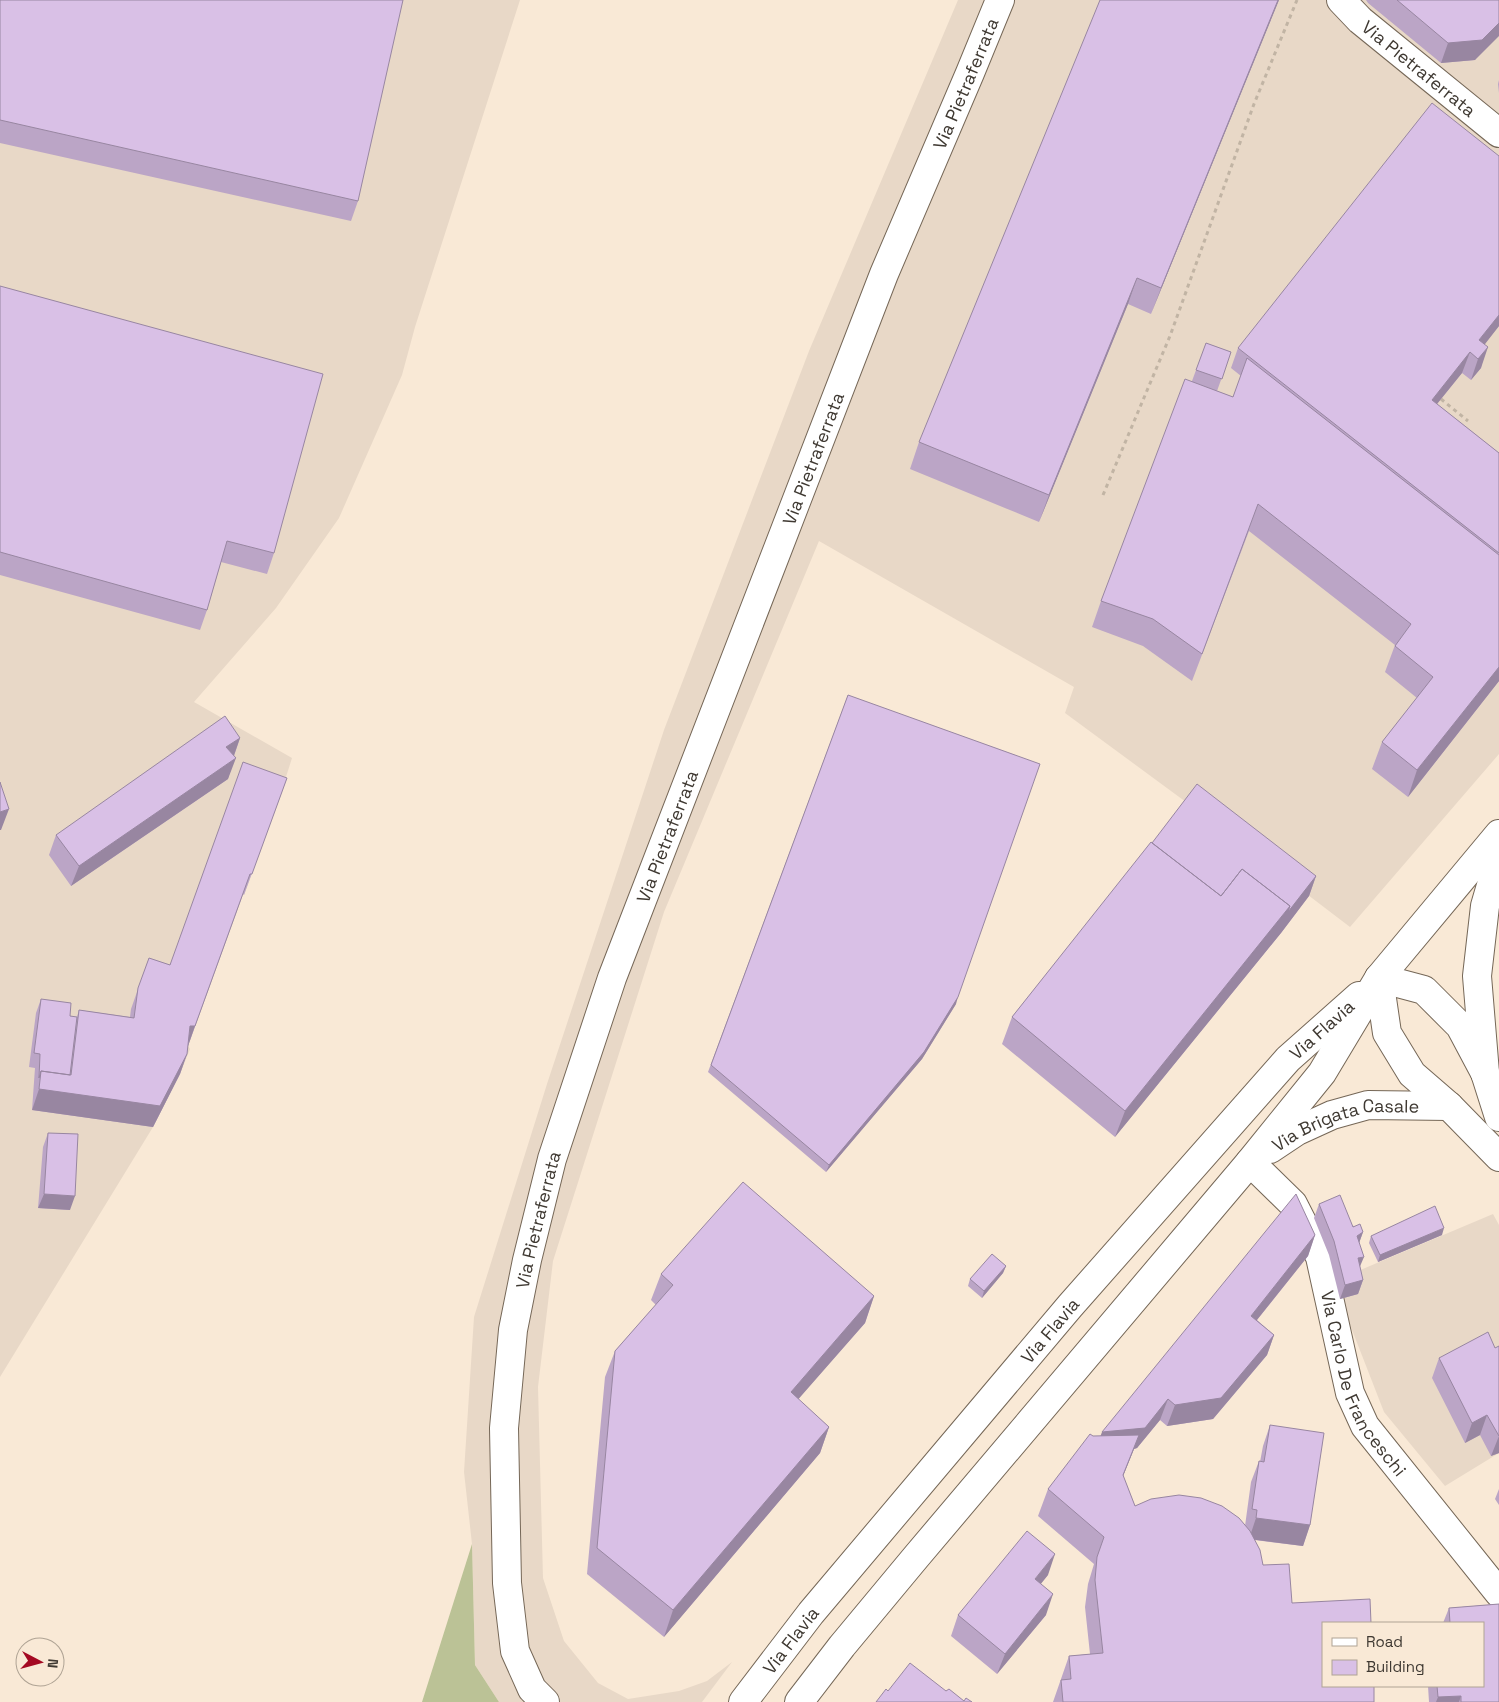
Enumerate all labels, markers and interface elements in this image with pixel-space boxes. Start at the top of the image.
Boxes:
street label: Via Pietraferrata [927,14,1003,153]
street label: Via Pietraferrata [1358,15,1481,121]
street label: Via Pietraferrata [777,389,849,528]
street label: Via Pietraferrata [631,767,703,906]
street label: Via Flavia [1284,994,1359,1064]
street label: Via Brigata Casale [1267,1093,1419,1156]
street label: Via Pietraferrata [510,1148,565,1290]
street label: Via Carlo De Franceschi [1316,1288,1412,1480]
street label: Via Flavia [1015,1292,1084,1368]
street label: Via Flavia [757,1601,823,1678]
legend [1322,1622,1484,1687]
text: Road [1366,1632,1403,1651]
north arrow [15,1637,65,1687]
text: Building [1366,1657,1425,1676]
text: N [43,1658,62,1669]

